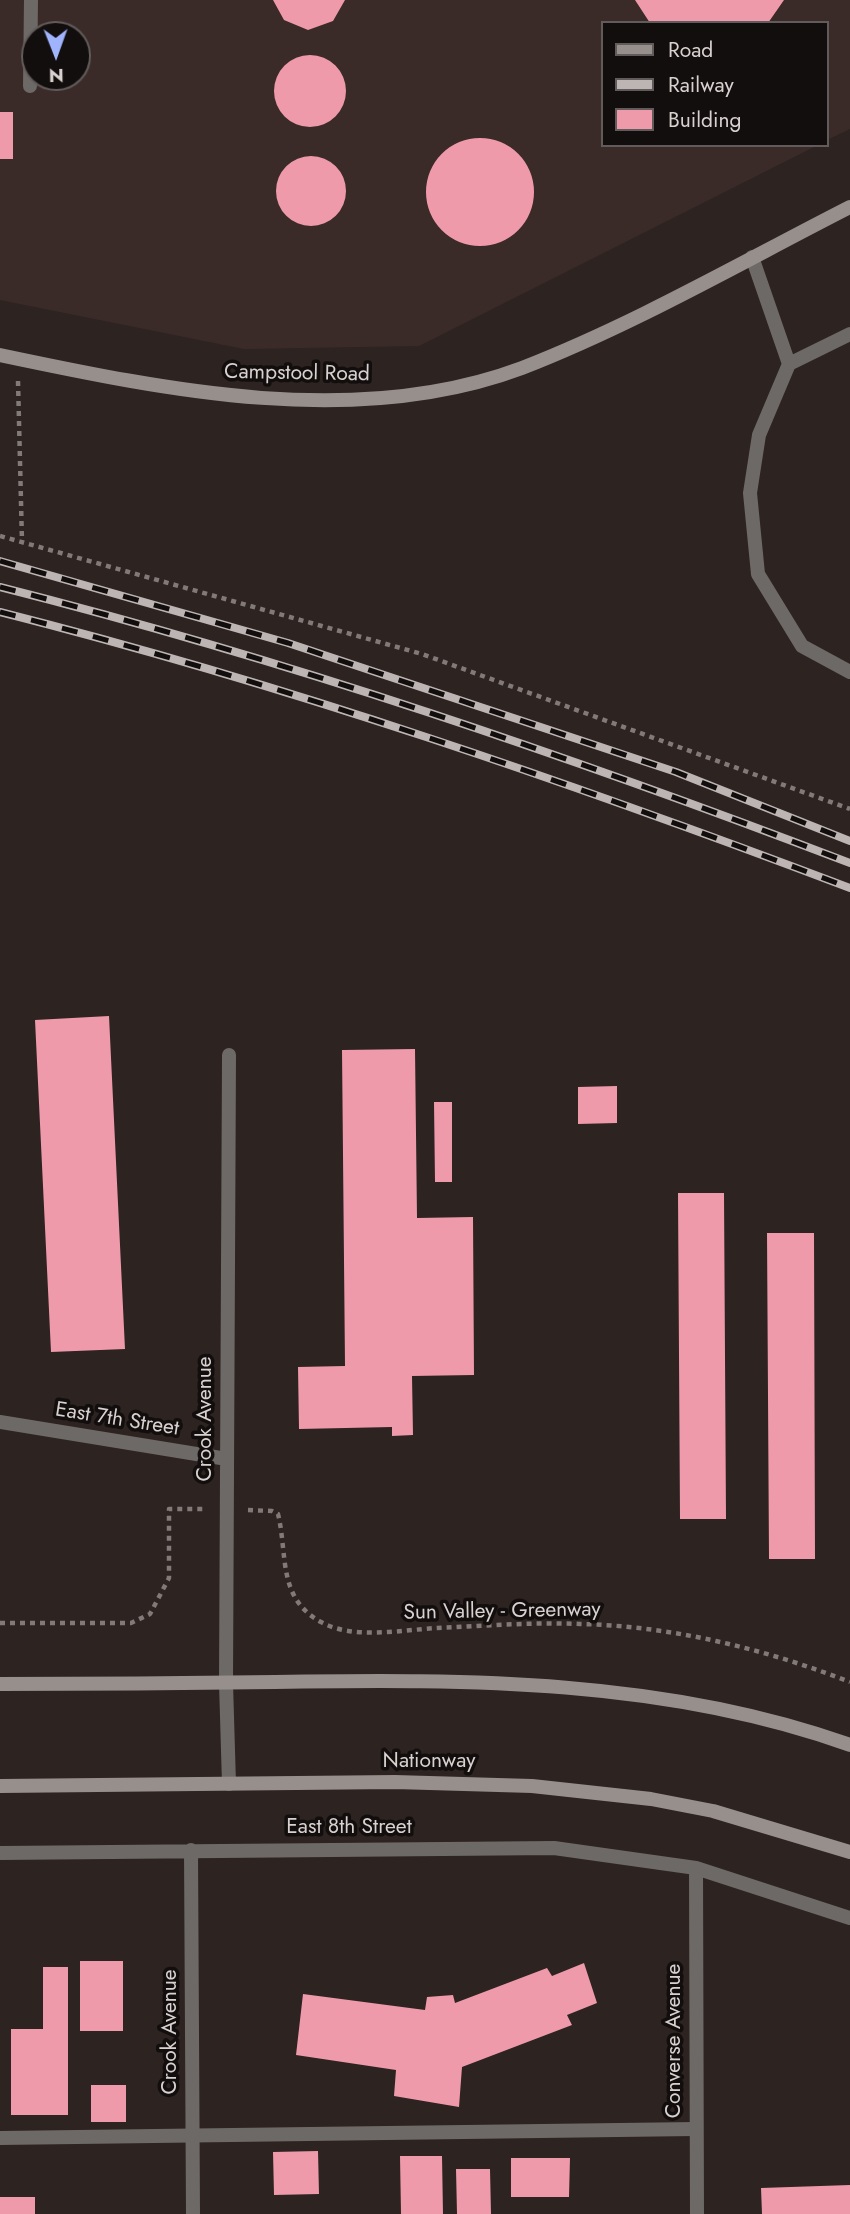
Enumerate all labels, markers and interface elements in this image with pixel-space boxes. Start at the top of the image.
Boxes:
north arrow [21,21,91,91]
legend [602,21,829,147]
text: Road [668,35,713,65]
text: N [49,62,64,89]
text: Railway [668,70,734,100]
text: Building [668,105,741,135]
street label: Campstool Road [224,360,370,388]
street label: Crook Avenue [193,1356,219,1482]
street label: East 7th Street [53,1398,181,1442]
street label: Sun Valley - Greenway [403,1598,601,1626]
street label: Nationway [383,1749,475,1775]
street label: East 8th Street [286,1815,412,1841]
street label: Converse Avenue [662,1964,688,2118]
street label: Crook Avenue [158,1969,184,2095]

